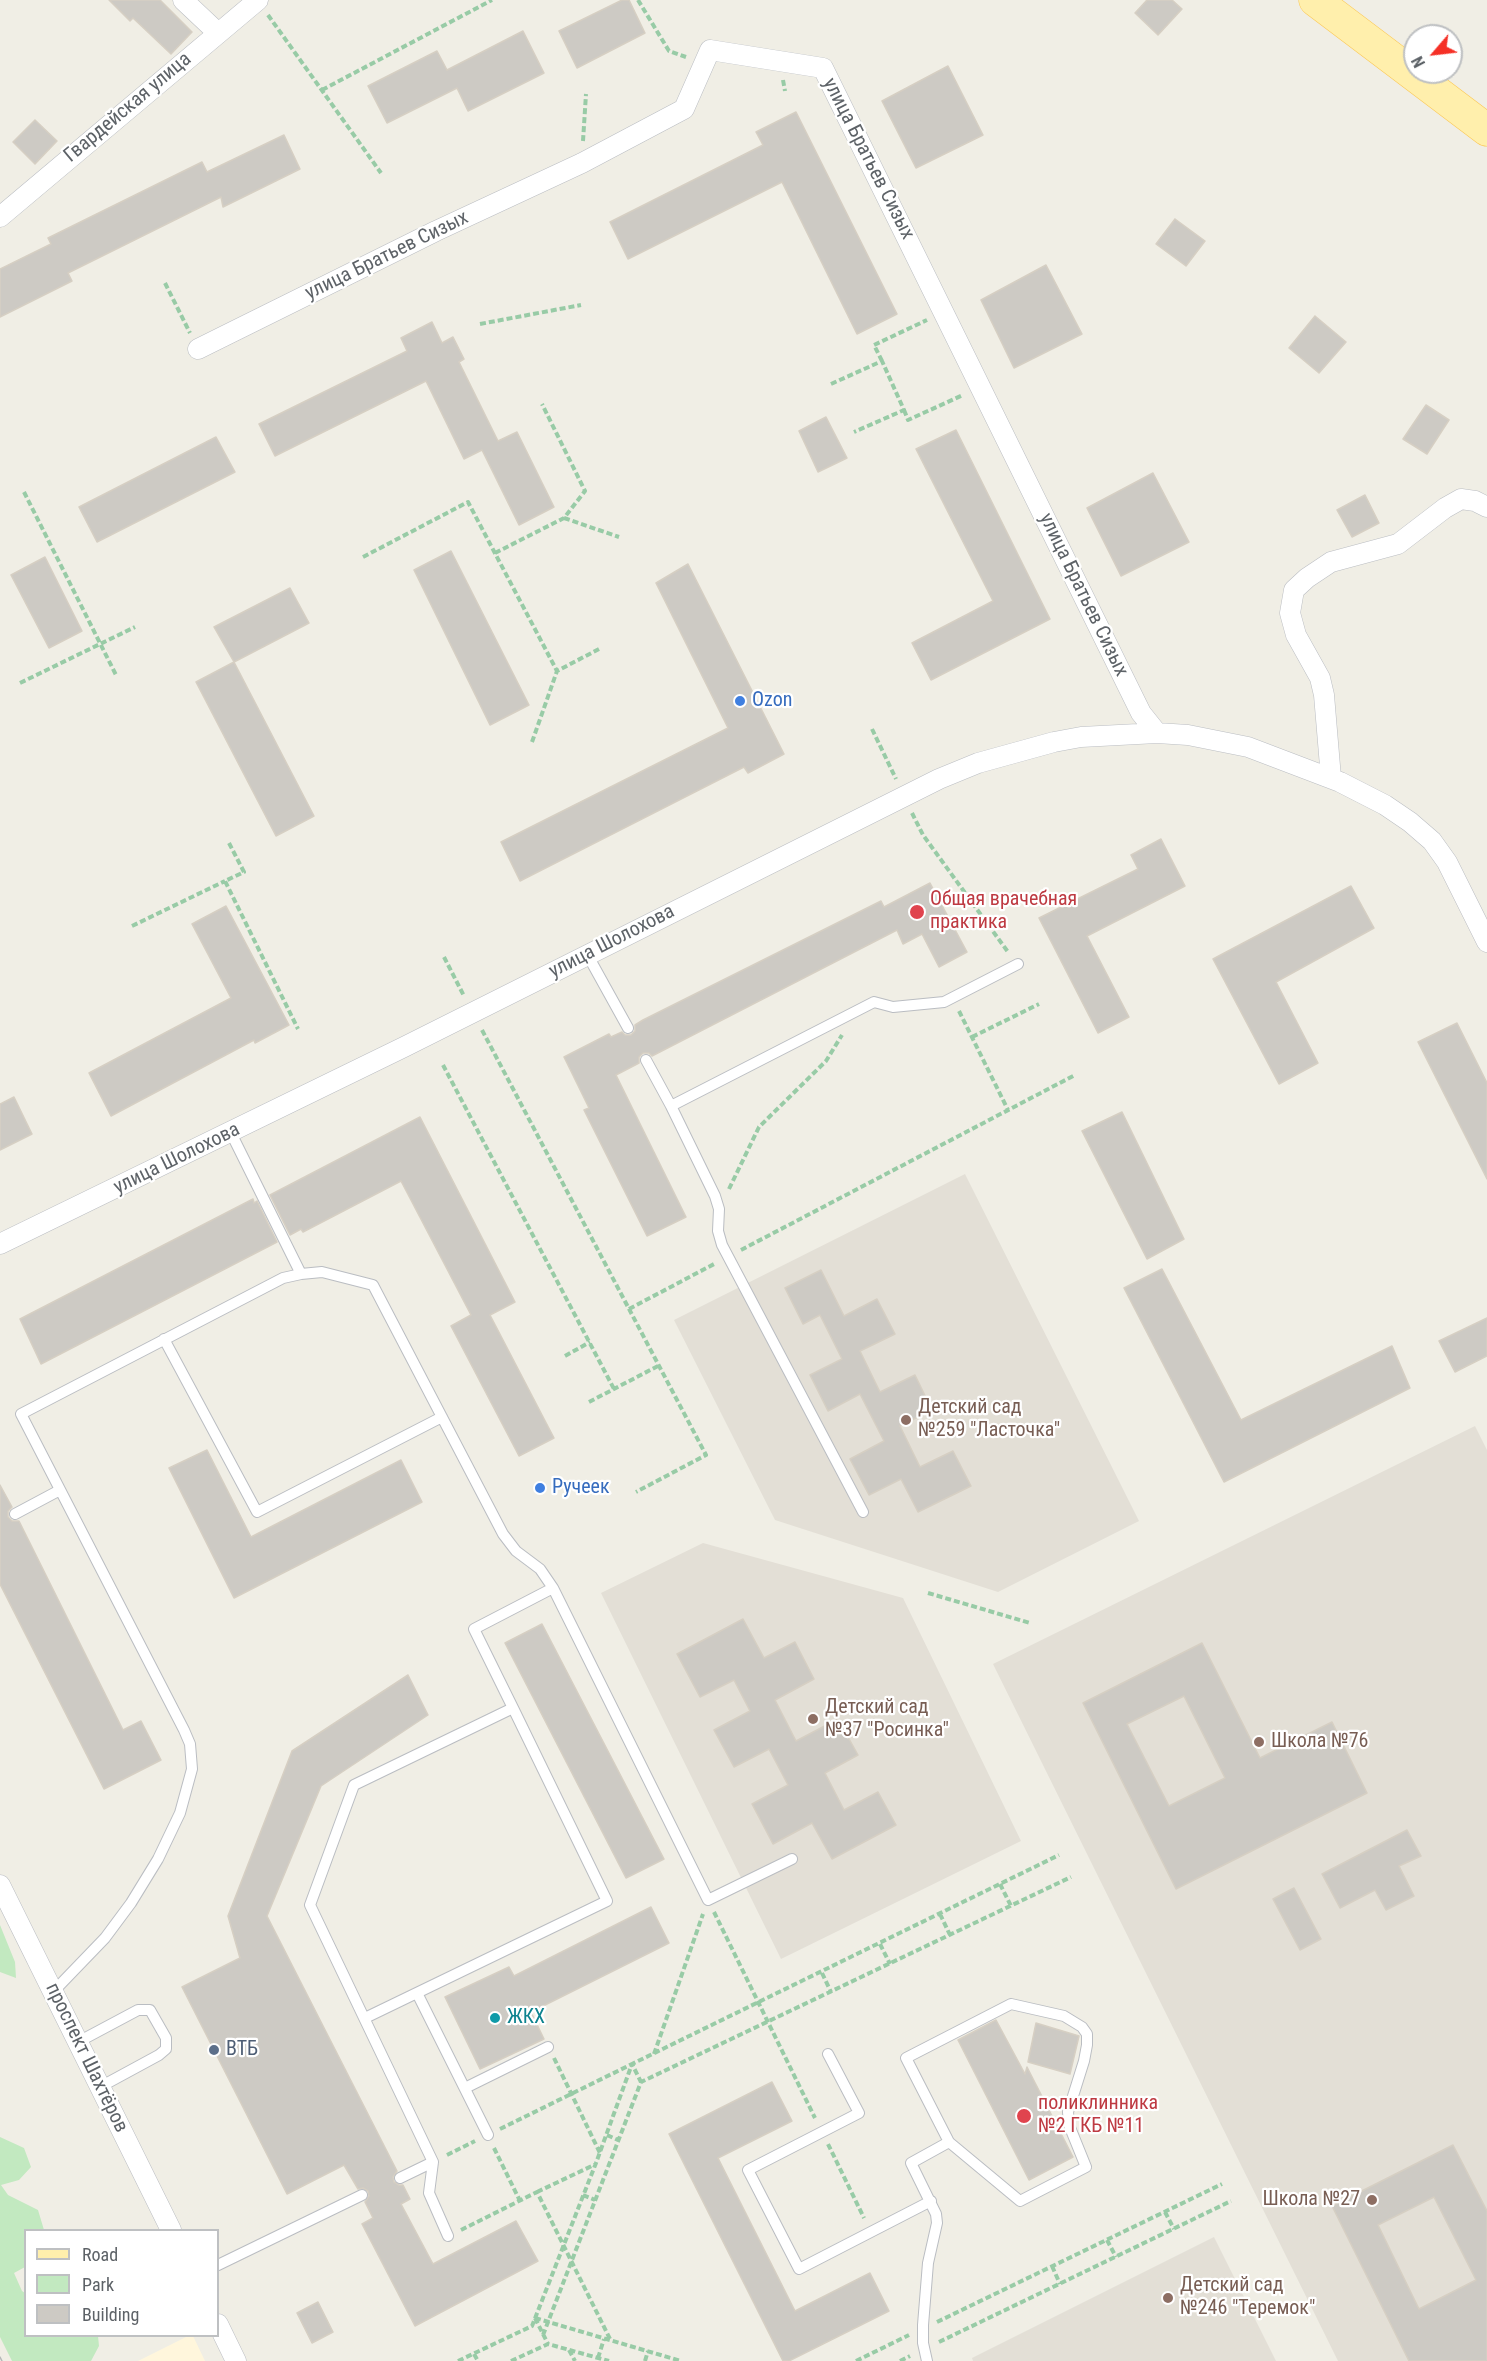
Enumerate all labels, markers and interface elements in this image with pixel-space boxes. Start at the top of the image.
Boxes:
north arrow [1403,24,1463,84]
street label: Гвардейская улица [60,48,196,168]
text: N [1408,53,1429,71]
street label: улица Братьев Сизых [817,74,919,244]
street label: улица Братьев Сизых [302,206,472,306]
street label: улица Братьев Сизых [1033,510,1133,680]
place label: Ozon [752,689,792,713]
marker: Ozon [733,694,747,708]
place label: Общая врачебная практика [930,888,1077,935]
street label: улица Шолохова [545,900,679,984]
marker: Общая врачебная практика [908,903,926,921]
street label: улица Шолохова [110,1118,244,1200]
place label: Детский сад №259 "Ласточка" [918,1396,1060,1443]
marker: Детский сад №259 "Ласточка" [899,1413,913,1427]
place label: Ручеек [552,1476,610,1500]
marker: Ручеек [533,1481,547,1495]
place label: Детский сад №37 "Росинка" [825,1696,949,1743]
marker: Детский сад №37 "Росинка" [806,1712,820,1726]
place label: Школа №76 [1271,1730,1368,1754]
marker: Школа №76 [1252,1735,1266,1749]
street label: проспект Шахтёров [39,1979,133,2137]
place label: ЖКХ [507,2006,545,2030]
marker: ЖКХ [488,2011,502,2025]
place label: ВТБ [226,2038,258,2062]
marker: ВТБ [207,2043,221,2057]
place label: поликлинника №2 ГКБ №11 [1038,2092,1158,2139]
marker: поликлинника №2 ГКБ №11 [1015,2107,1033,2125]
place label: Школа №27 [1263,2188,1360,2212]
marker: Школа №27 [1365,2193,1379,2207]
legend [24,2229,219,2337]
text: Road [82,2244,118,2265]
text: Park [82,2274,114,2295]
place label: Детский сад №246 "Теремок" [1180,2274,1315,2321]
marker: Детский сад №246 "Теремок" [1161,2291,1175,2305]
text: Building [82,2304,139,2325]

